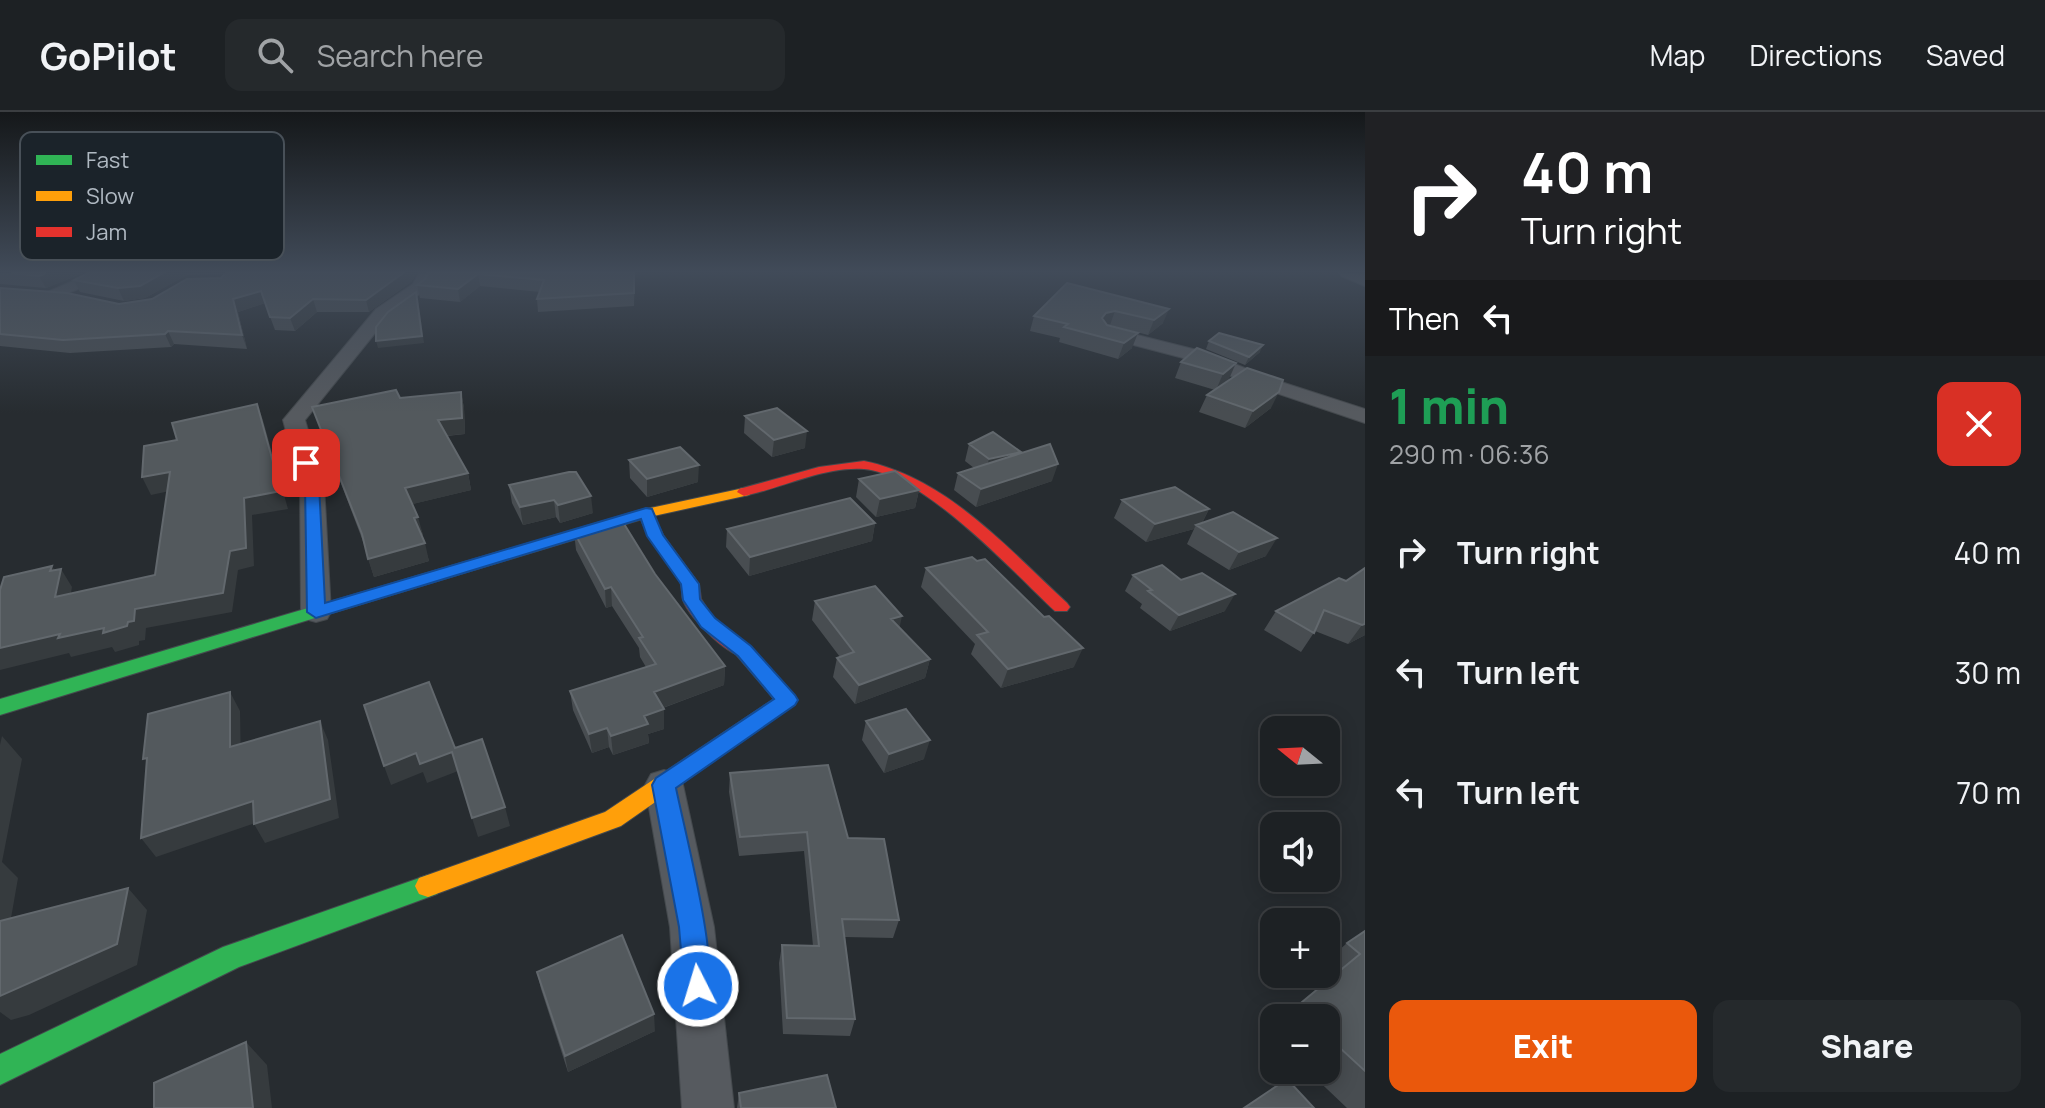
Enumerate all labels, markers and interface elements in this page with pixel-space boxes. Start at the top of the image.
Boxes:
search box [225,19,785,91]
text: GoPilot [40,29,177,81]
icon: search [253,33,297,77]
text: Search here [317,35,484,76]
text: Map [1650,36,1705,74]
text: Directions [1749,36,1882,74]
text: Saved [1926,36,2005,74]
legend [20,132,284,260]
text: 40 m [1521,133,1653,210]
icon: right [1389,144,1493,248]
text: Fast [86,145,129,175]
text: Slow [86,181,134,211]
text: Turn right [1521,206,1682,255]
text: Jam [86,217,127,247]
icon: left [1476,296,1520,340]
text: Then [1389,298,1460,339]
text: 1 min [1389,373,1509,438]
button: close [1937,382,2021,466]
pin [272,429,340,497]
text: 290 m · 06:36 [1389,436,1550,472]
icon: arrive [284,441,328,485]
icon: right [1389,530,1433,574]
text: Turn right [1457,532,1600,573]
text: 40 m [1954,532,2021,573]
icon: left [1389,650,1433,694]
text: Turn left [1457,652,1580,693]
text: 30 m [1955,652,2021,693]
north arrow [1260,716,1340,796]
map controls [1260,716,1340,1084]
icon: left [1389,770,1433,814]
text: Turn left [1457,772,1580,813]
text: 70 m [1956,772,2021,813]
button: sound [1260,812,1340,892]
button: + [1260,908,1340,988]
position arrow [656,944,740,1028]
button: Exit [1389,1000,1697,1092]
button: Share [1713,1000,2021,1092]
button: − [1260,1004,1340,1084]

